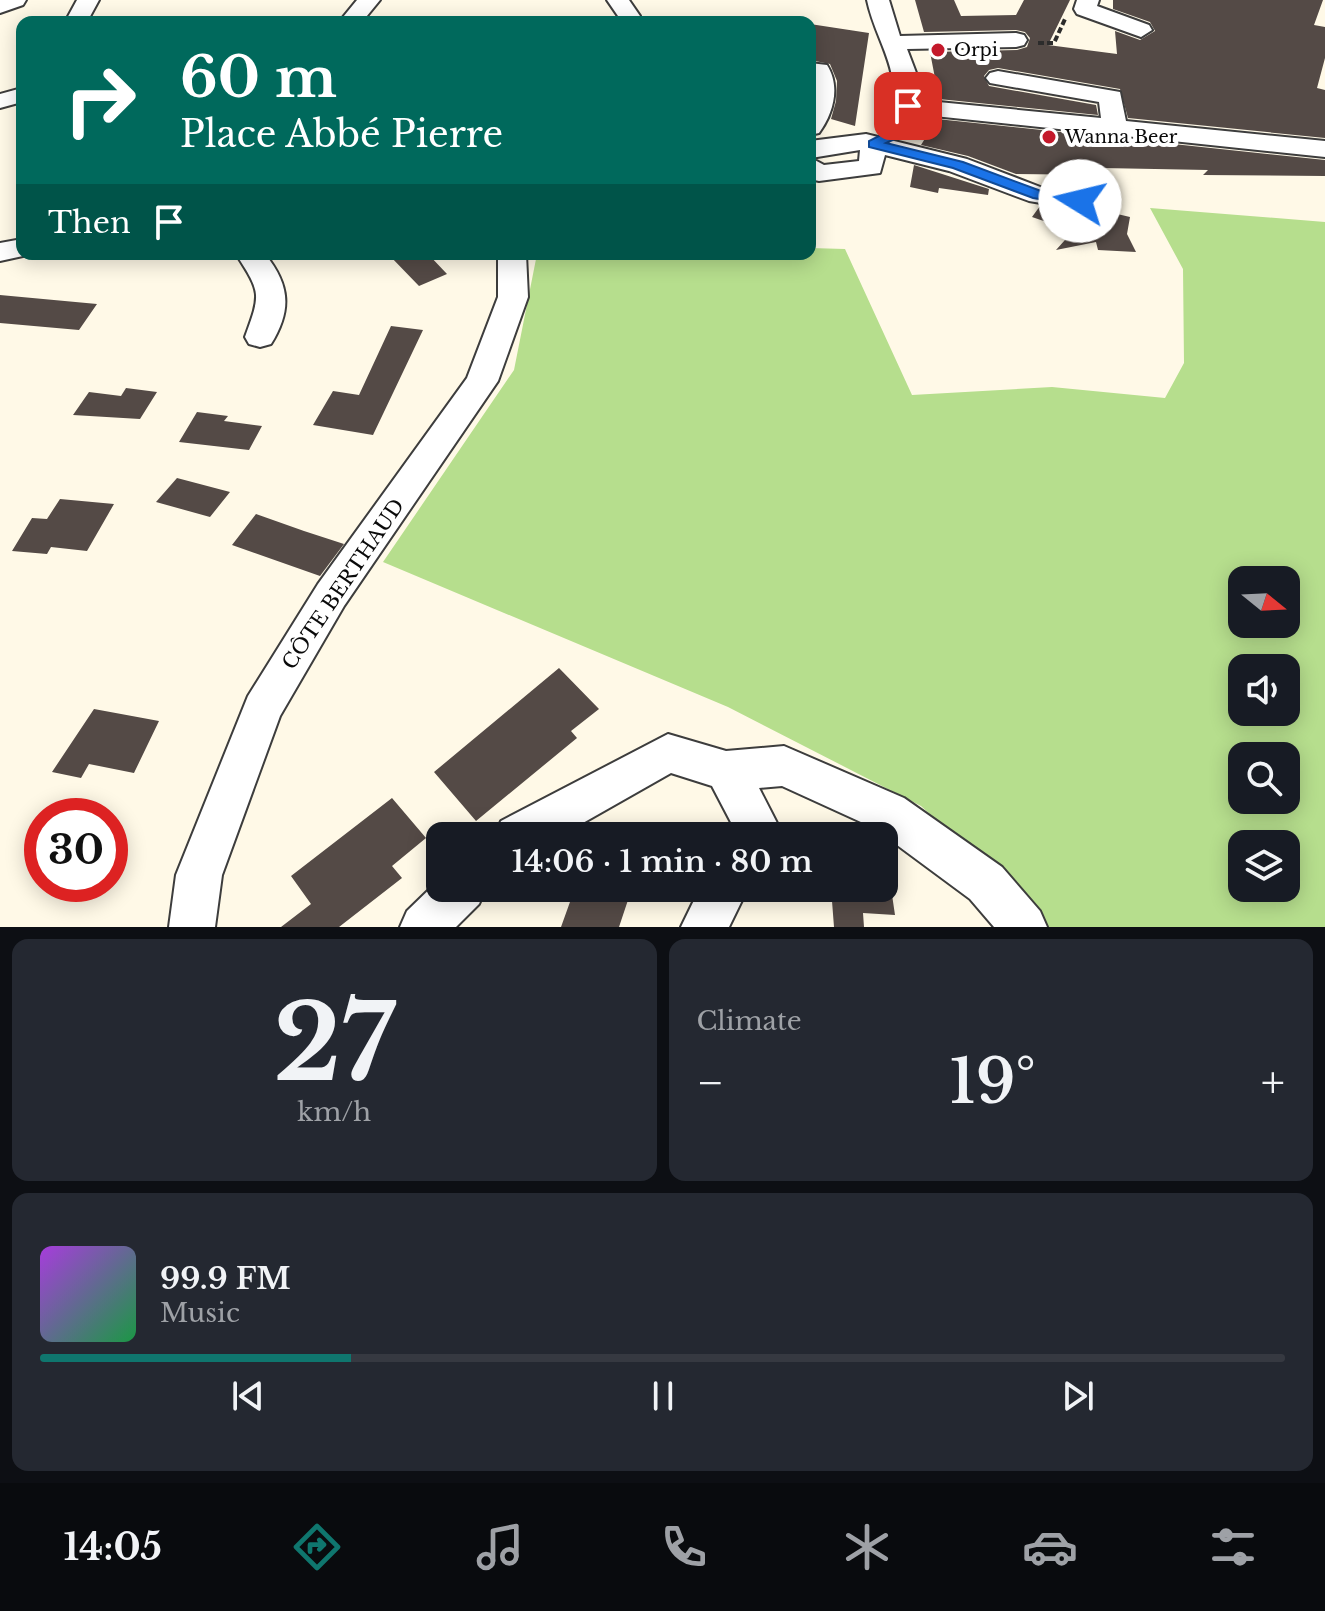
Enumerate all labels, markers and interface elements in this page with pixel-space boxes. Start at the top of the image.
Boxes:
place label: Orpi [954,39,998,61]
marker: Orpi [929,41,947,59]
text: 60 m [180,43,337,112]
icon: right [48,48,152,152]
pin [874,72,942,140]
icon: arrive [886,84,930,128]
text: Place Abbé Pierre [180,112,503,157]
place label: Wanna Beer [1064,126,1178,148]
marker: Wanna Beer [1040,128,1058,146]
position arrow [1038,159,1122,243]
icon: arrive [147,200,191,244]
text: Then [48,204,131,241]
street label: CÔTE BERTHAUD [276,494,409,674]
north arrow [1228,566,1300,638]
map controls [1228,566,1300,902]
button: sound [1228,654,1300,726]
button: search [1228,742,1300,814]
speed limit sign: 30 [24,798,128,902]
button: layers [1228,830,1300,902]
text: 14:06 · 1 min · 80 m [511,843,813,880]
text: 27 [274,979,395,1108]
text: Climate [697,1005,802,1037]
text: 19° [949,1045,1036,1119]
text: − [697,1055,724,1110]
text: + [1261,1055,1285,1110]
text: km/h [297,1096,371,1128]
text: 99.9 FM [160,1260,291,1297]
text: Music [160,1297,240,1329]
icon: previous [226,1374,270,1418]
icon: pause [641,1374,685,1418]
icon: next [1056,1374,1100,1418]
icon: directions [289,1519,345,1575]
icon: music [472,1519,528,1575]
icon: phone [656,1519,712,1575]
icon: climate [839,1519,895,1575]
icon: car [1022,1519,1078,1575]
icon: filters [1205,1519,1261,1575]
text: 14:05 [64,1525,162,1570]

